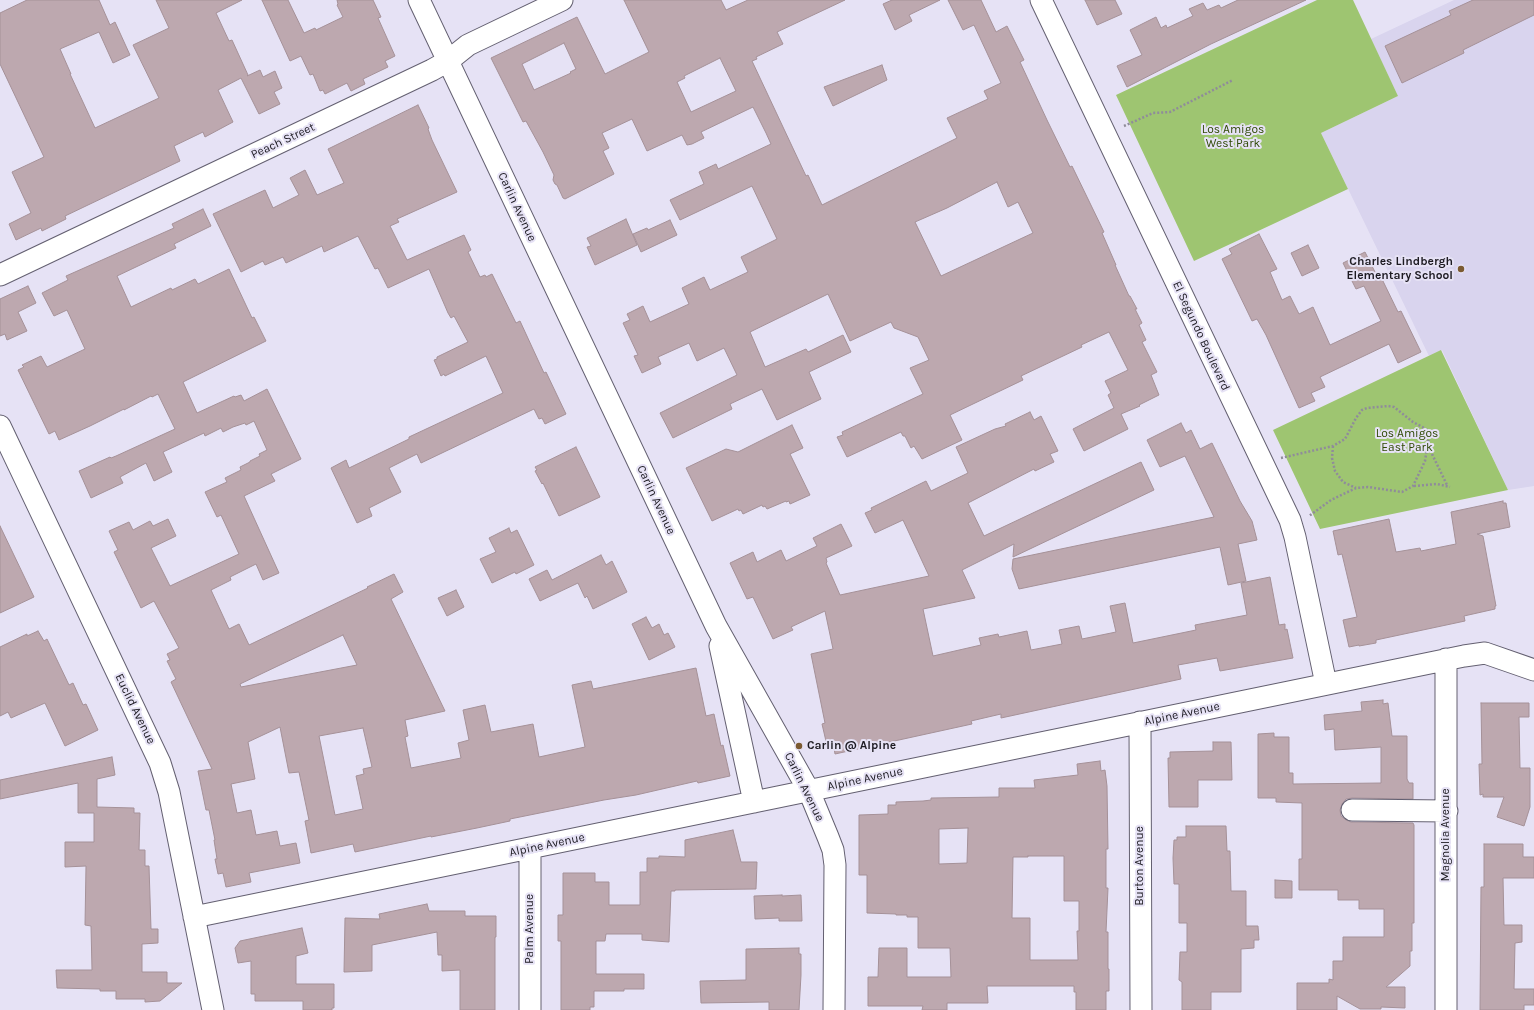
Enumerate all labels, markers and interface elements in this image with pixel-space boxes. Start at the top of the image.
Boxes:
street label: Peach Street [249,120,317,162]
park label: Los Amigos West Park [1202,123,1264,151]
street label: Carlin Avenue [495,170,539,244]
place label: Charles Lindbergh Elementary School [1346,255,1453,283]
marker: Charles Lindbergh Elementary School [1456,264,1466,274]
street label: El Segundo Boulevard [1169,279,1233,393]
park label: Los Amigos East Park [1376,427,1438,455]
street label: Carlin Avenue [634,463,678,537]
street label: Euclid Avenue [112,671,158,747]
street label: Alpine Avenue [1143,699,1221,729]
place label: Carlin @ Alpine [807,739,896,753]
marker: Carlin @ Alpine [794,741,804,751]
street label: Carlin Avenue [781,750,827,824]
street label: Alpine Avenue [826,764,904,794]
street label: Magnolia Avenue [1439,788,1453,882]
street label: Burton Avenue [1133,826,1147,906]
street label: Alpine Avenue [508,830,586,860]
street label: Palm Avenue [523,894,537,964]

